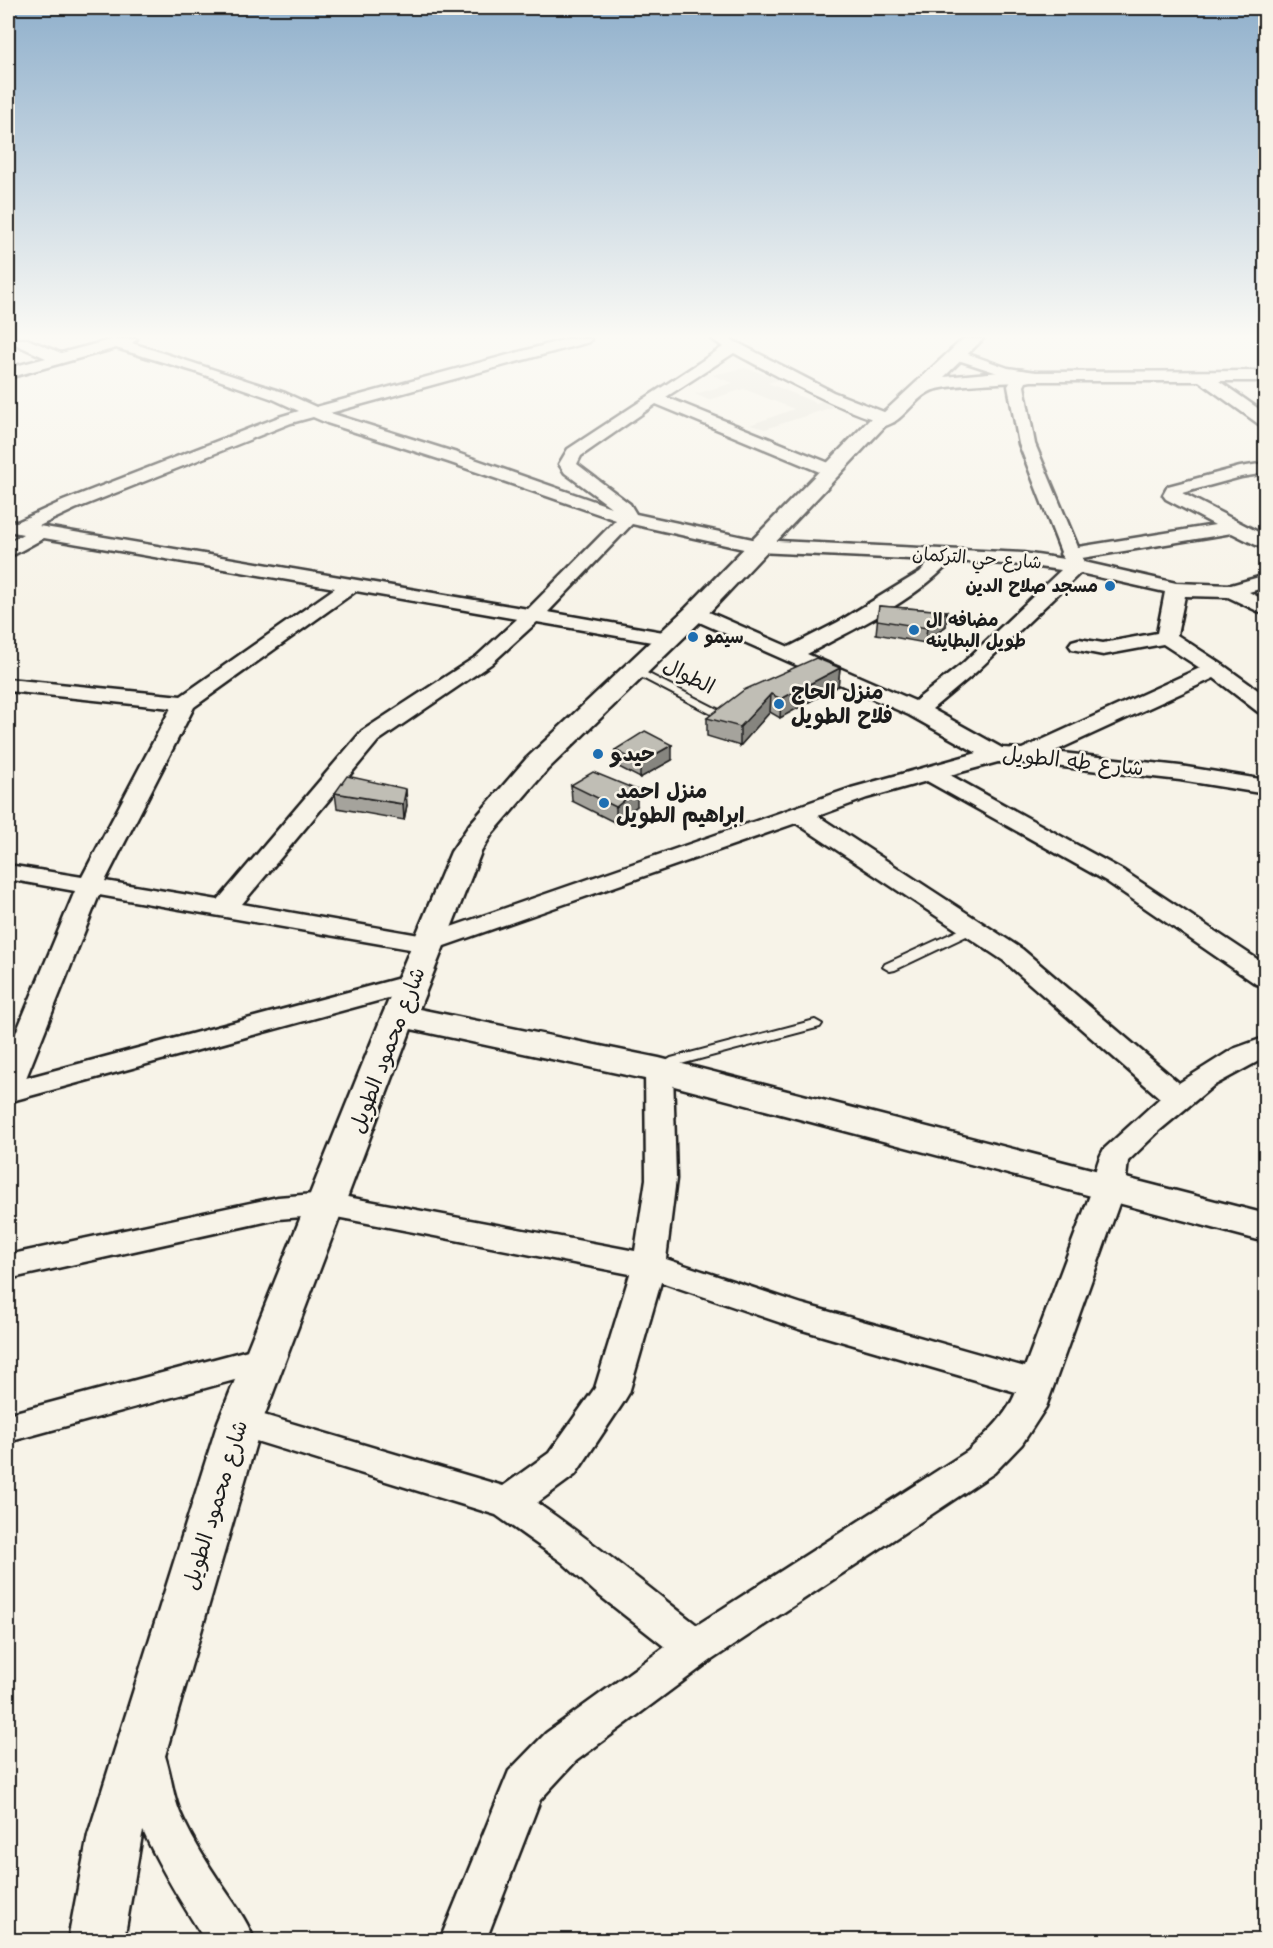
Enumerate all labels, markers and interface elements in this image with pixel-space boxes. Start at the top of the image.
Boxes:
street label: شارع حي التركمان [911,539,1043,578]
place label: مسجد صلاح الدين [966,571,1098,598]
marker: مسجد صلاح الدين [1103,579,1117,593]
place label: مضافه ال طويل البطاينه [926,605,1026,653]
place label: سيمو [703,622,744,649]
marker: مضافه ال طويل البطاينه [907,623,921,637]
marker: سيمو [686,630,700,644]
street label: الطوال [658,648,721,701]
place label: منزل الحاج فلاح الطويل [791,674,893,730]
marker: منزل الحاج فلاح الطويل [772,697,786,711]
place label: حيدو [609,736,655,768]
street label: شارع طه الطويل [1001,736,1145,783]
marker: حيدو [591,747,605,761]
place label: منزل احمد ابراهيم الطويل [616,773,745,831]
marker: منزل احمد ابراهيم الطويل [597,796,611,810]
street label: شارع محمود الطويل [339,962,432,1137]
street label: شارع محمود الطويل [172,1416,255,1593]

